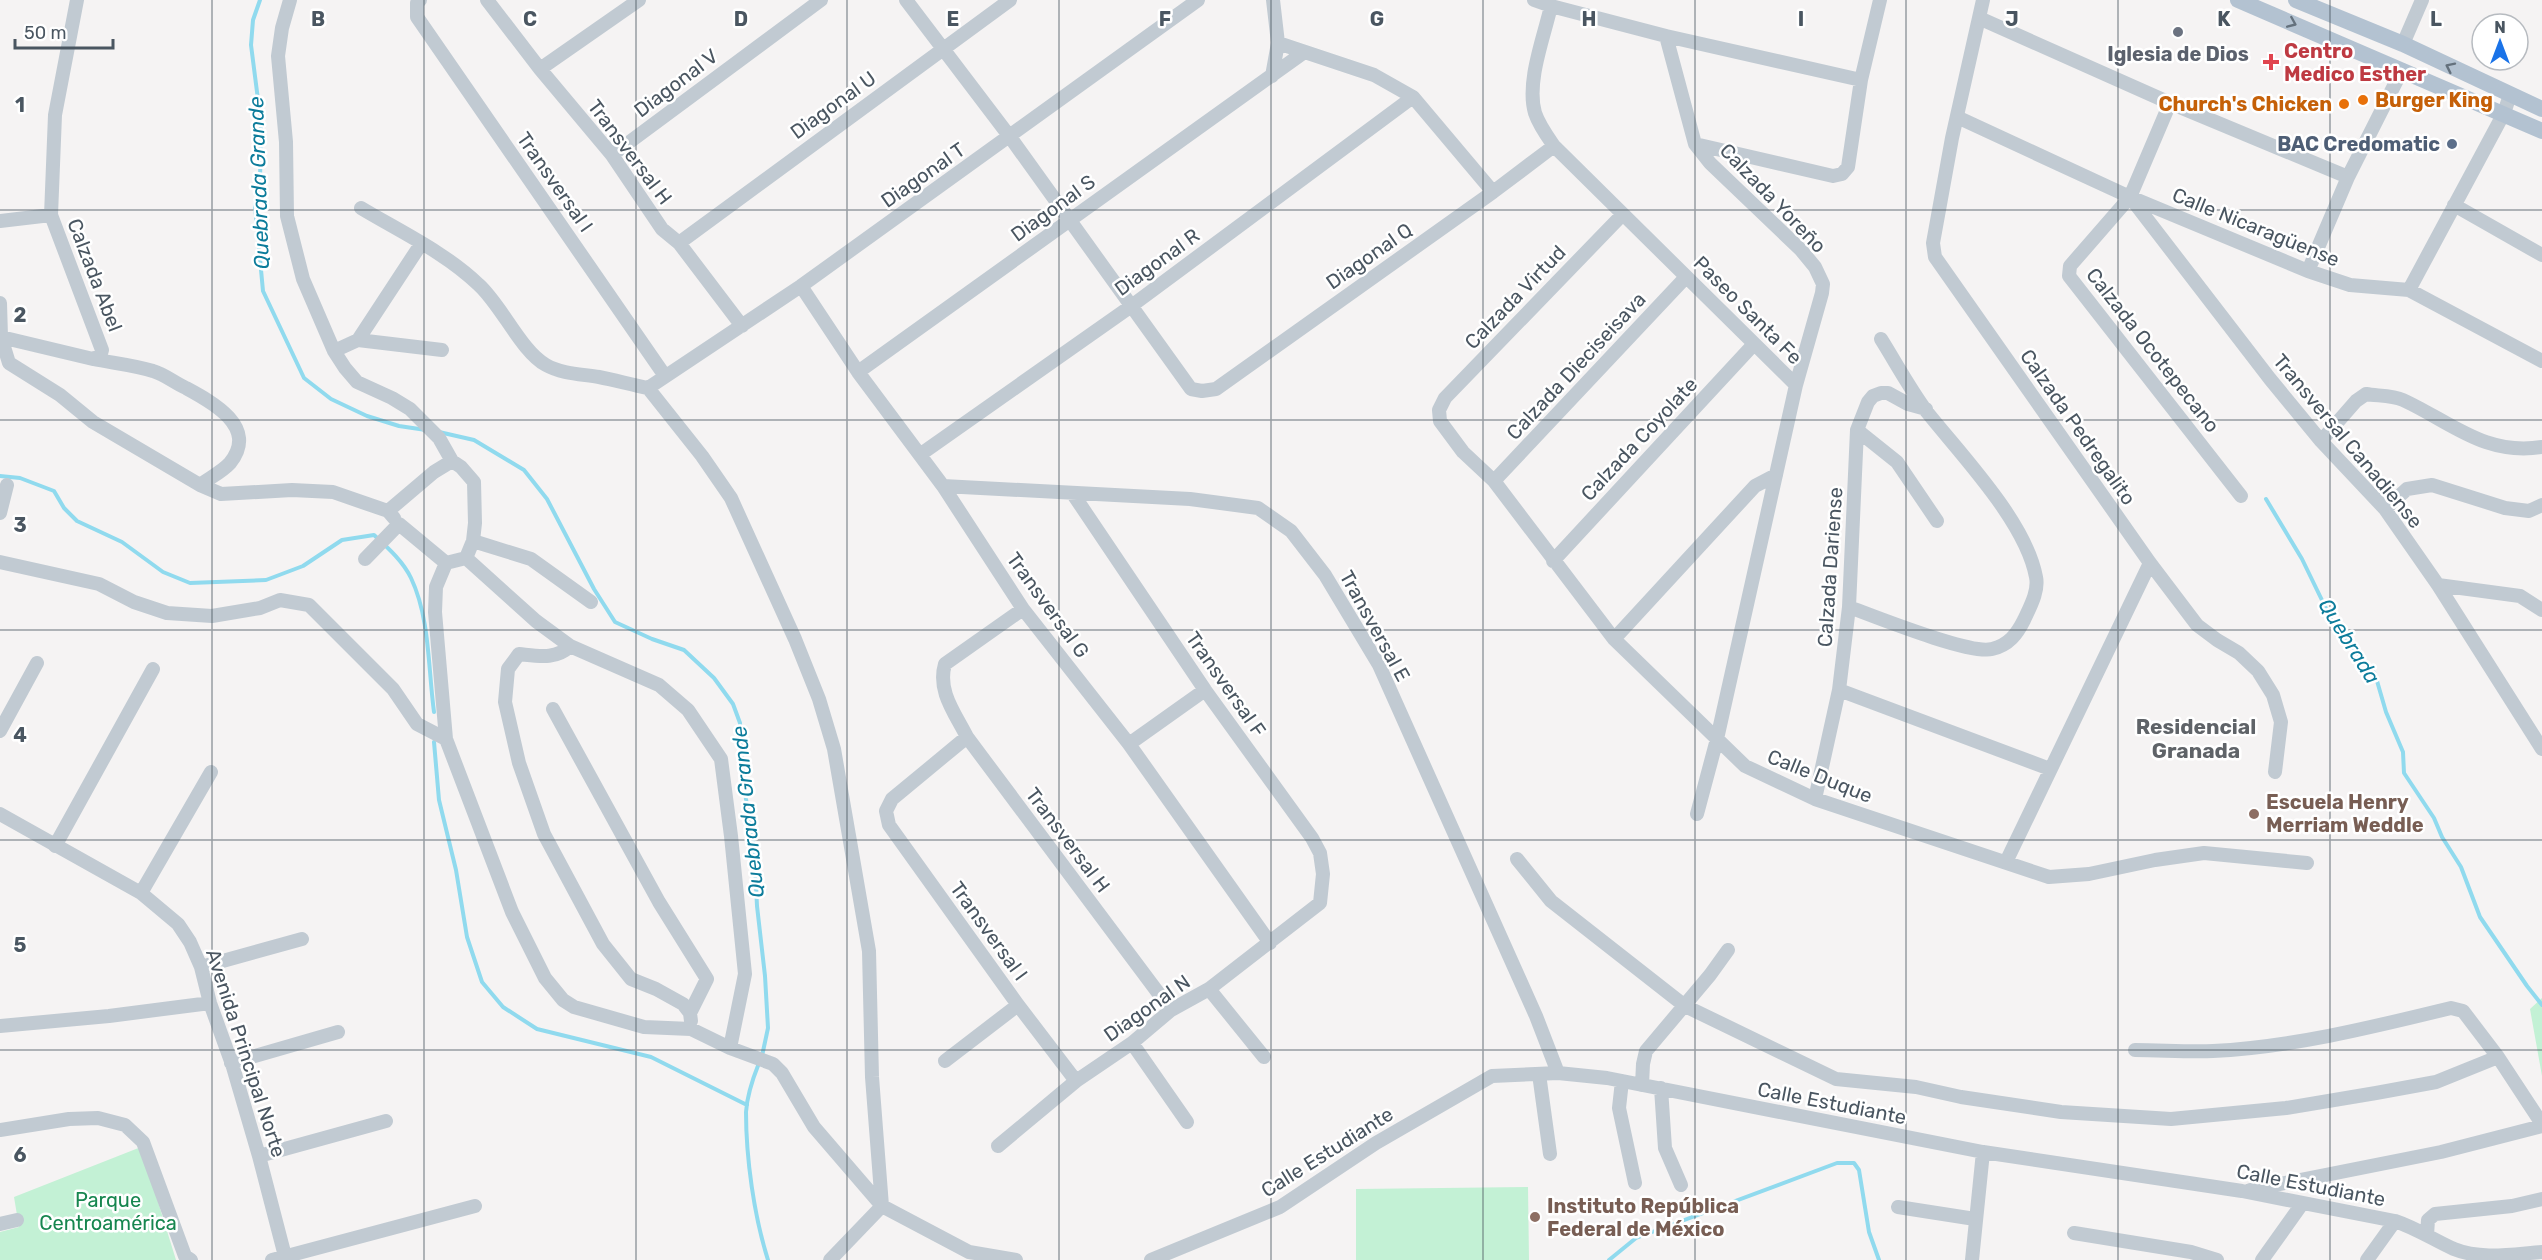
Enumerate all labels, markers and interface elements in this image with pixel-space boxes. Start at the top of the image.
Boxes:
text: B [311,7,325,31]
text: C [523,7,537,31]
text: D [734,7,748,31]
text: E [947,7,959,31]
text: F [1159,7,1171,31]
text: G [1370,7,1384,31]
text: H [1582,7,1596,31]
text: I [1798,7,1804,31]
text: J [2005,7,2019,31]
text: K [2217,7,2231,31]
text: L [2430,7,2442,31]
scale bar [15,12,112,50]
north arrow [2470,12,2530,72]
one-way arrow [2286,16,2297,28]
text: N [2494,18,2506,37]
text: 50 m [24,22,67,44]
marker: Iglesia de Dios [2171,25,2185,39]
place label: Centro Medico Esther [2284,39,2426,86]
place label: Iglesia de Dios [2107,42,2249,66]
street label: Diagonal V [629,44,723,122]
marker: Centro Medico Esther [2262,53,2280,71]
one-way arrow [2446,63,2457,75]
street label: Diagonal U [785,66,881,144]
place label: Burger King [2375,88,2493,112]
place label: Church's Chicken [2158,92,2332,116]
text: 1 [15,93,25,117]
marker: Burger King [2356,93,2370,107]
street label: Transversal H [583,95,677,209]
water label: Quebrada Grande [243,96,274,270]
marker: Church's Chicken [2337,97,2351,111]
street label: Transversal I [512,127,598,237]
place label: BAC Credomatic [2277,132,2440,156]
street label: Diagonal T [876,137,970,213]
marker: BAC Credomatic [2445,137,2459,151]
street label: Calzada Yoreño [1715,138,1831,258]
street label: Diagonal S [1006,169,1100,247]
street label: Calle Nicaragüense [2169,182,2343,272]
street label: Calzada Abel [62,215,128,335]
street label: Diagonal Q [1321,218,1417,294]
street label: Diagonal R [1110,223,1204,301]
street label: Calzada Virtud [1459,240,1571,354]
street label: Paseo Santa Fe [1689,251,1807,369]
street label: Calzada Ocotepecano [2081,263,2225,437]
street label: Calzada Dieciseisava [1501,287,1651,445]
text: 2 [14,303,27,327]
street label: Calzada Pedregalito [2015,344,2141,510]
street label: Transversal Canadiense [2268,349,2428,533]
street label: Calzada Coyolate [1576,372,1702,506]
street label: Calzada Dariense [1812,486,1848,648]
text: 3 [13,513,27,537]
street label: Transversal G [1002,548,1094,662]
street label: Transversal E [1335,566,1415,686]
water label: Quebrada [2313,593,2386,688]
street label: Transversal F [1181,627,1271,741]
district label: Residencial Granada [2136,714,2256,763]
text: 4 [13,723,27,747]
water label: Quebrada Grande [726,724,769,899]
street label: Calle Duque [1764,744,1876,808]
street label: Transversal H [1021,783,1115,897]
place label: Escuela Henry Merriam Weddle [2266,790,2424,837]
marker: Escuela Henry Merriam Weddle [2247,807,2261,821]
street label: Transversal I [945,877,1033,985]
text: 5 [14,933,27,957]
street label: Avenida Principal Norte [201,946,291,1160]
street label: Diagonal N [1099,970,1195,1046]
street label: Calle Estudiante [1756,1077,1908,1129]
street label: Calle Estudiante [1257,1102,1397,1202]
text: 6 [13,1143,27,1167]
street label: Calle Estudiante [2235,1159,2387,1211]
park label: Parque Centroamérica [39,1188,177,1235]
place label: Instituto República Federal de México [1547,1194,1739,1241]
marker: Instituto República Federal de México [1528,1210,1542,1224]

